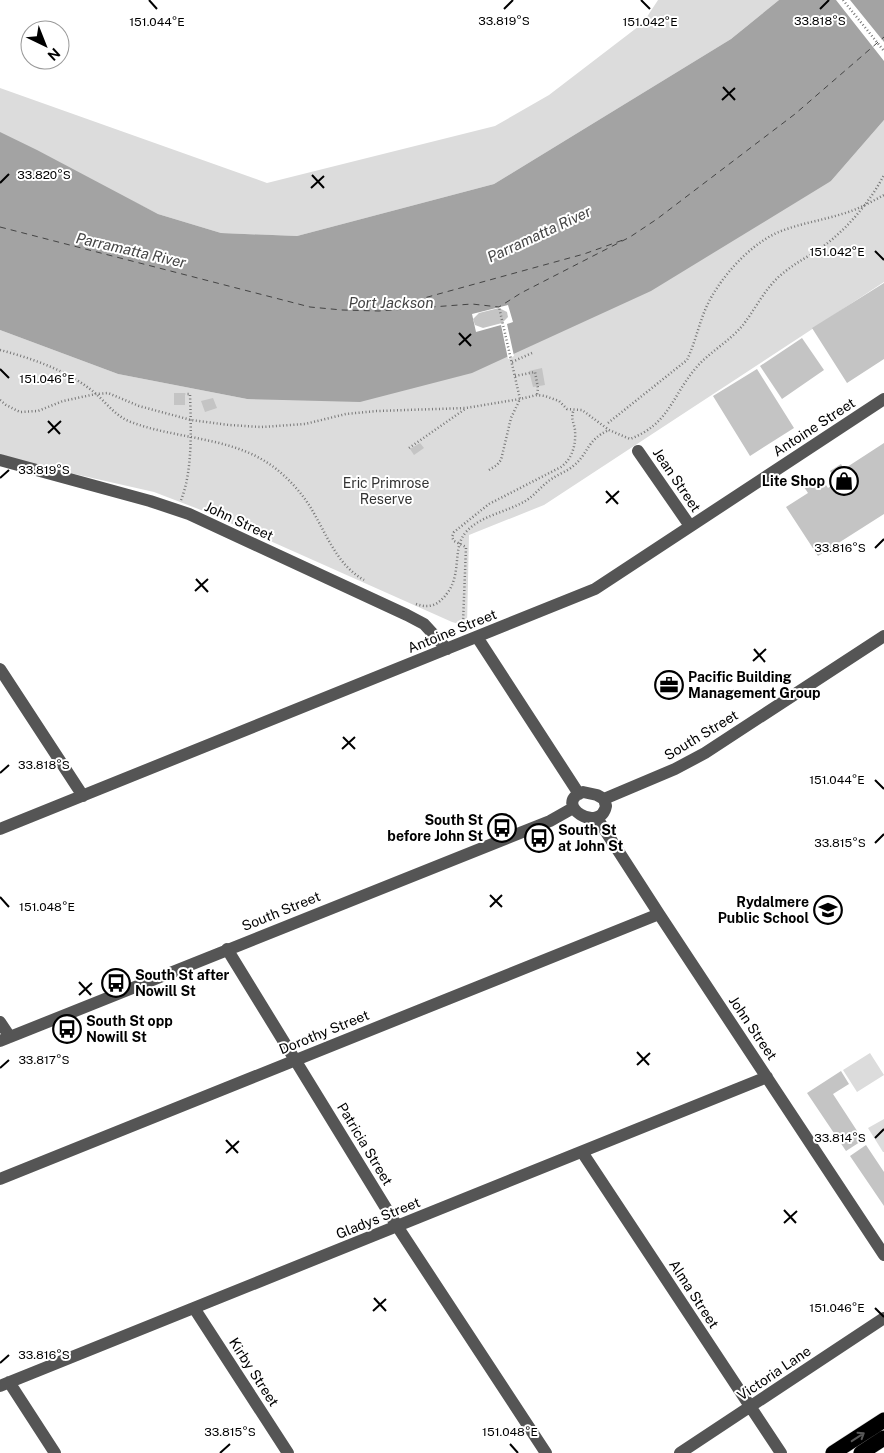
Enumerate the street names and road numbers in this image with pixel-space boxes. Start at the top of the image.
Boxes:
street label: Antoine Street [770,395,858,459]
street label: Jean Street [650,445,704,515]
street label: John Street [202,498,276,544]
street label: Antoine Street [405,606,499,656]
street label: South Street [661,707,741,763]
street label: South Street [239,888,323,934]
street label: John Street [726,993,780,1063]
street label: Dorothy Street [277,1007,371,1057]
street label: Patricia Street [334,1100,396,1188]
street label: Gladys Street [334,1194,422,1242]
street label: Alma Street [666,1257,722,1331]
street label: Kirby Street [226,1335,282,1409]
street label: Victoria Lane [734,1343,814,1403]

